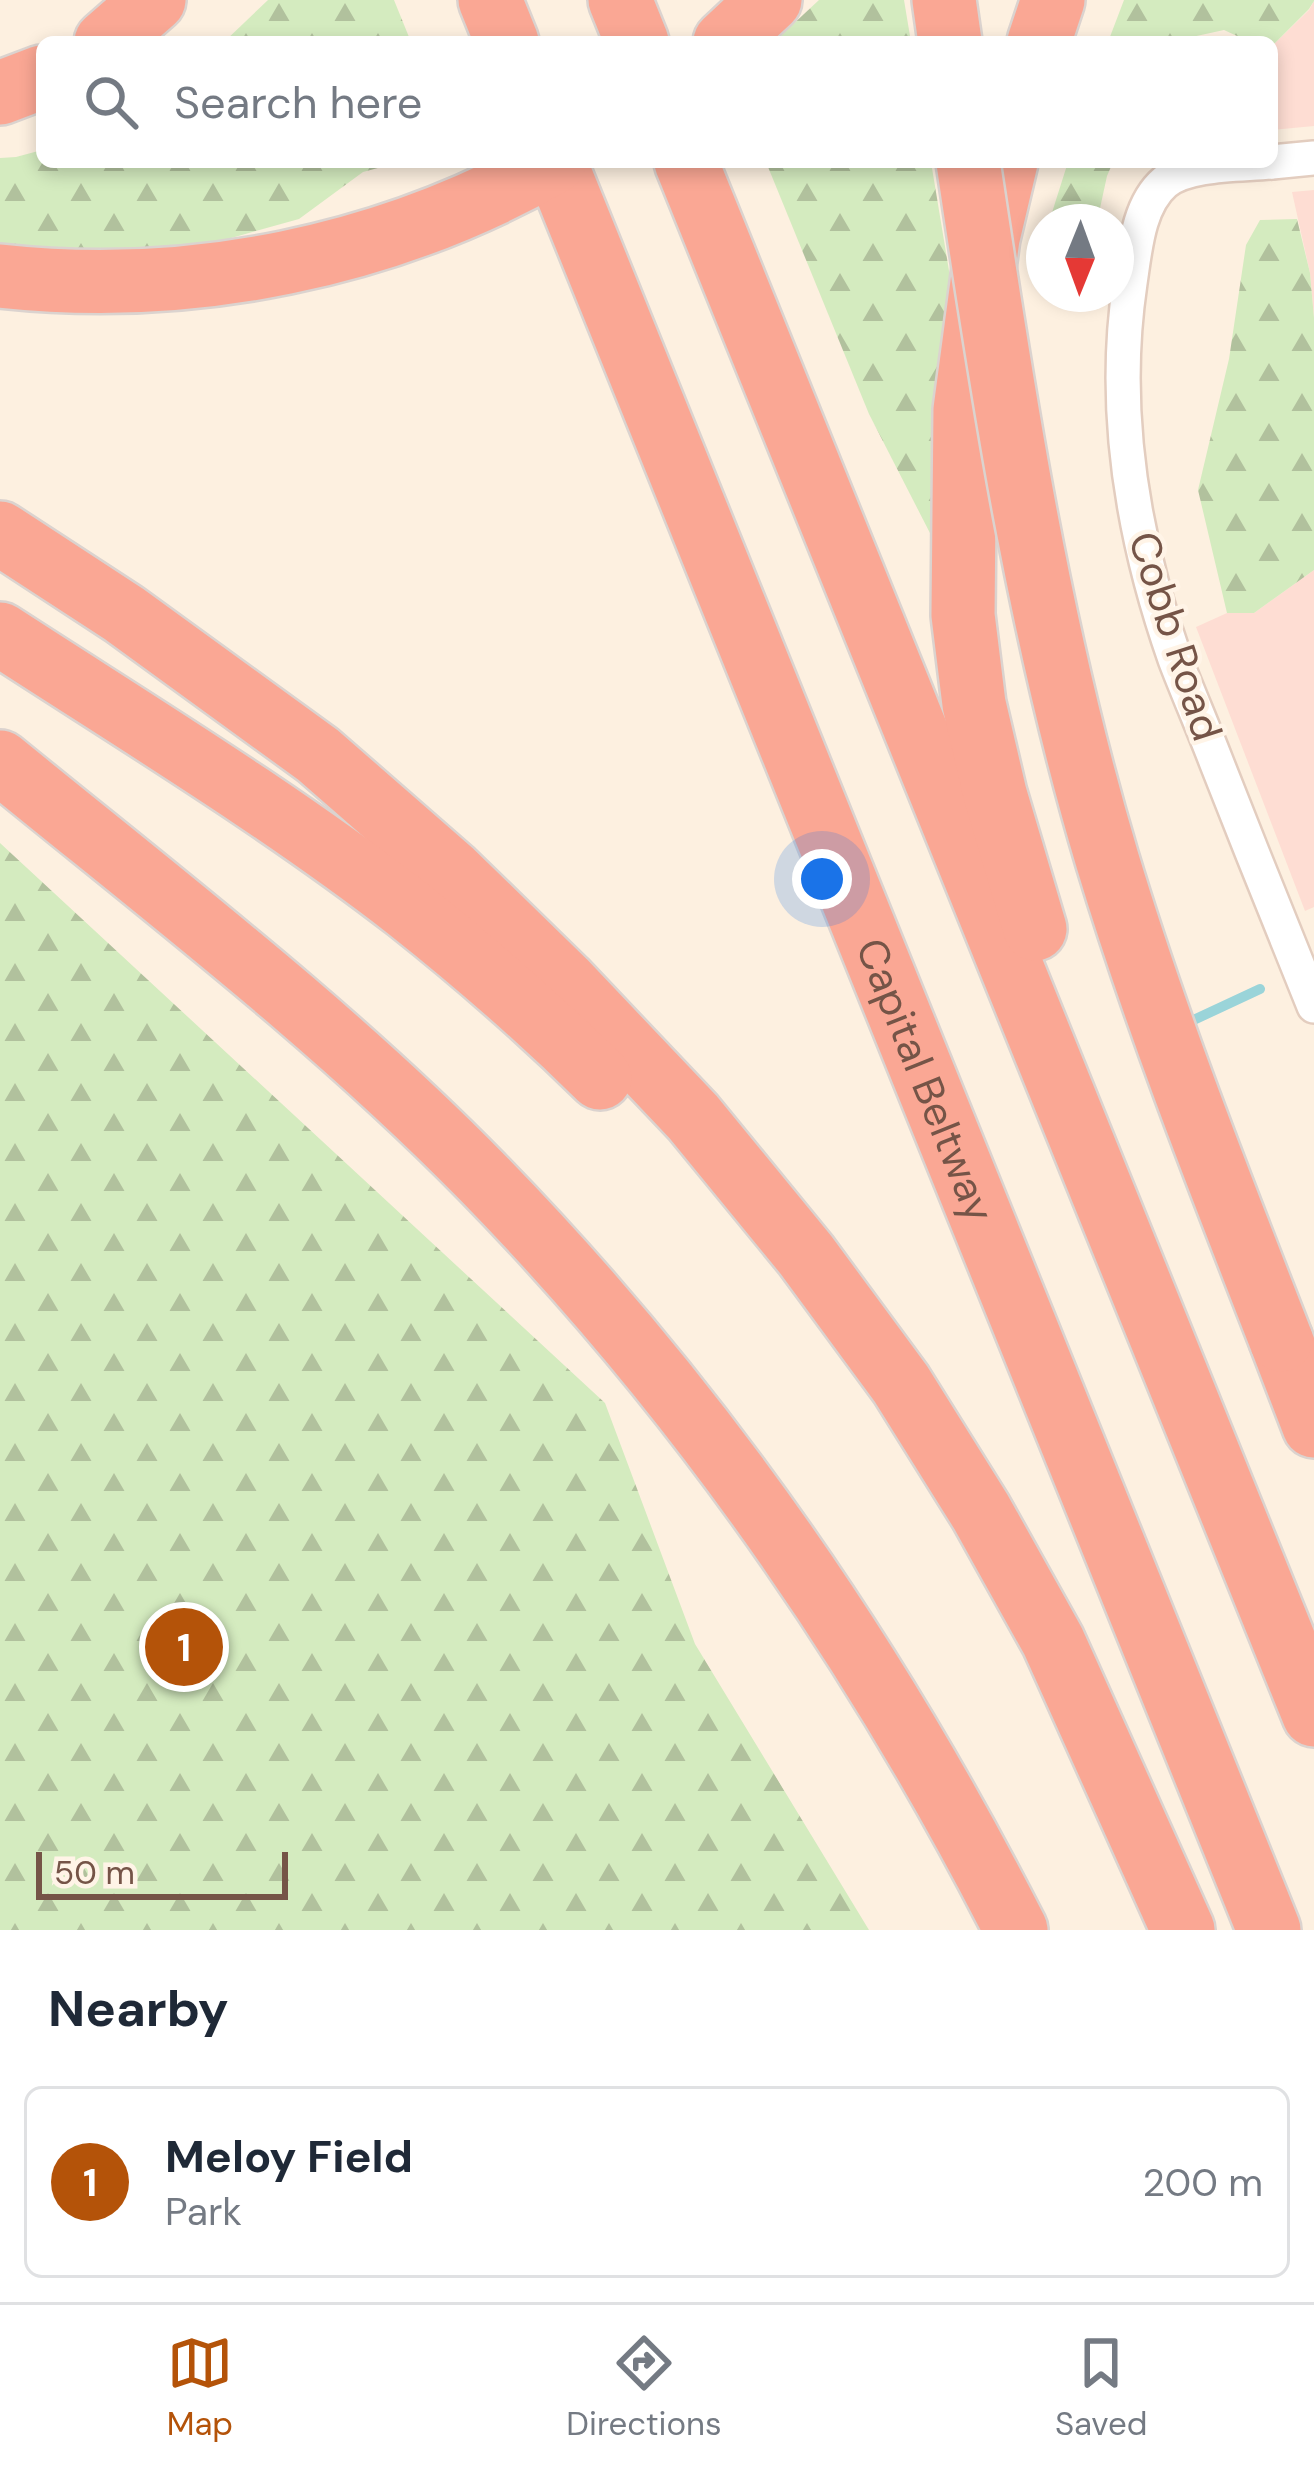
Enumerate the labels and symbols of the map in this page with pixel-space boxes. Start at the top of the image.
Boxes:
north arrow [1026,204,1134,312]
street label: Cobb Road [1116,525,1235,748]
your location [792,849,852,909]
street label: Capital Beltway [843,930,1007,1230]
pin: 1 [145,1602,223,1692]
scale bar [36,1846,288,1899]

